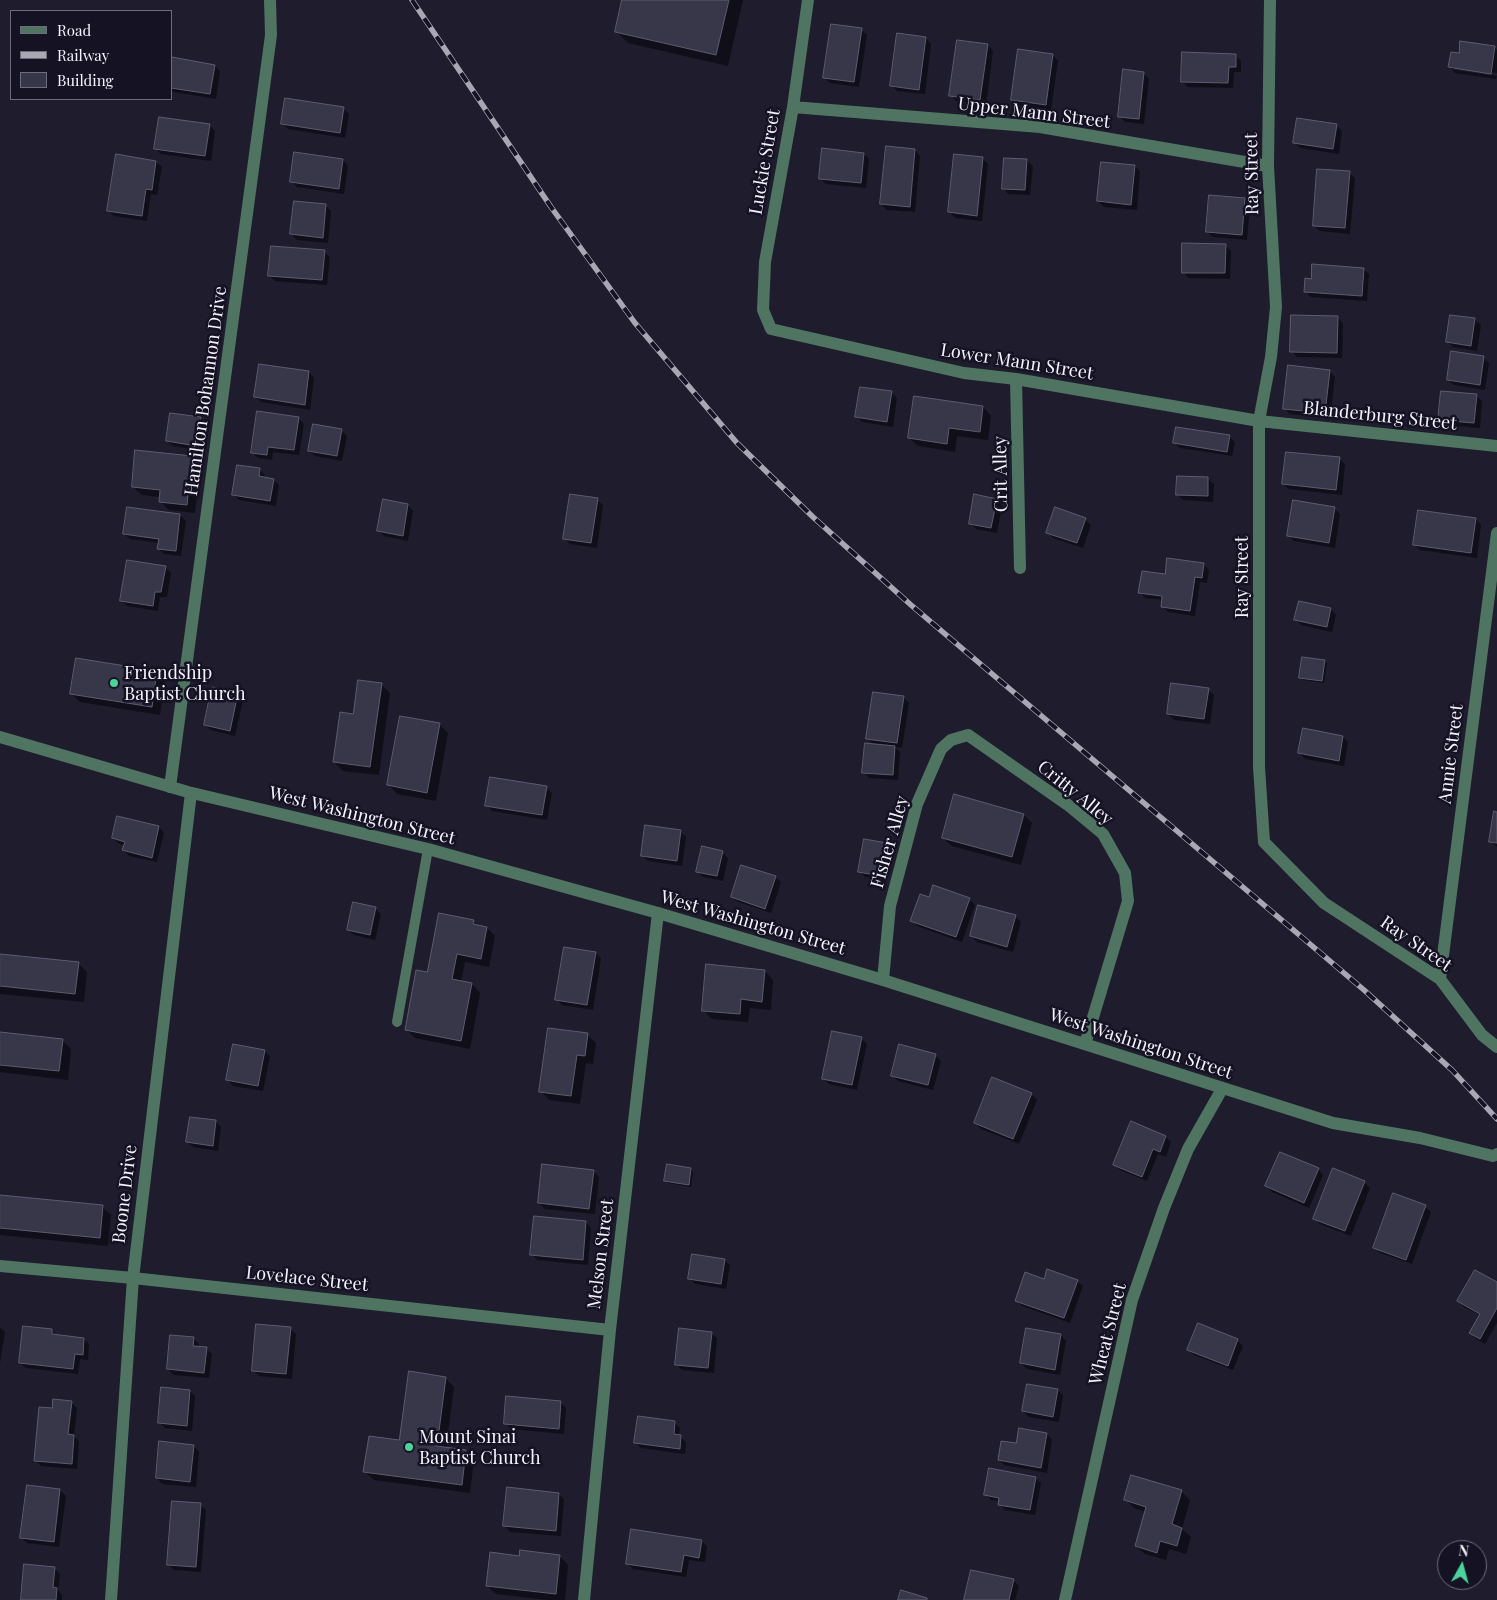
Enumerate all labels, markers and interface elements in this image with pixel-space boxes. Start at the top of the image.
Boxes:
legend [10,10,172,100]
text: Road [57,20,91,40]
text: Railway [57,45,109,65]
text: Building [57,70,113,90]
street label: Upper Mann Street [957,93,1111,133]
street label: Luckie Street [745,107,785,217]
street label: Ray Street [1240,133,1264,215]
street label: Hamilton Bohannon Drive [181,285,231,497]
street label: Lower Mann Street [939,339,1095,385]
street label: Blanderburg Street [1302,397,1458,435]
street label: Crit Alley [990,436,1012,512]
street label: Ray Street [1231,536,1253,618]
place label: Friendship Baptist Church [124,662,246,704]
marker: Friendship Baptist Church [108,677,120,689]
street label: Annie Street [1434,703,1468,805]
street label: Critty Alley [1033,756,1117,830]
street label: West Washington Street [267,782,457,850]
street label: Fisher Alley [866,793,914,891]
street label: West Washington Street [658,886,848,960]
street label: Ray Street [1376,912,1456,976]
street label: West Washington Street [1047,1004,1235,1084]
street label: Boone Drive [108,1143,142,1245]
street label: Melson Street [584,1198,618,1310]
street label: Lovelace Street [245,1262,369,1296]
street label: Wheat Street [1085,1281,1131,1387]
place label: Mount Sinai Baptist Church [419,1426,541,1468]
marker: Mount Sinai Baptist Church [403,1441,415,1453]
north arrow [1437,1540,1487,1590]
text: N [1458,1541,1470,1561]

